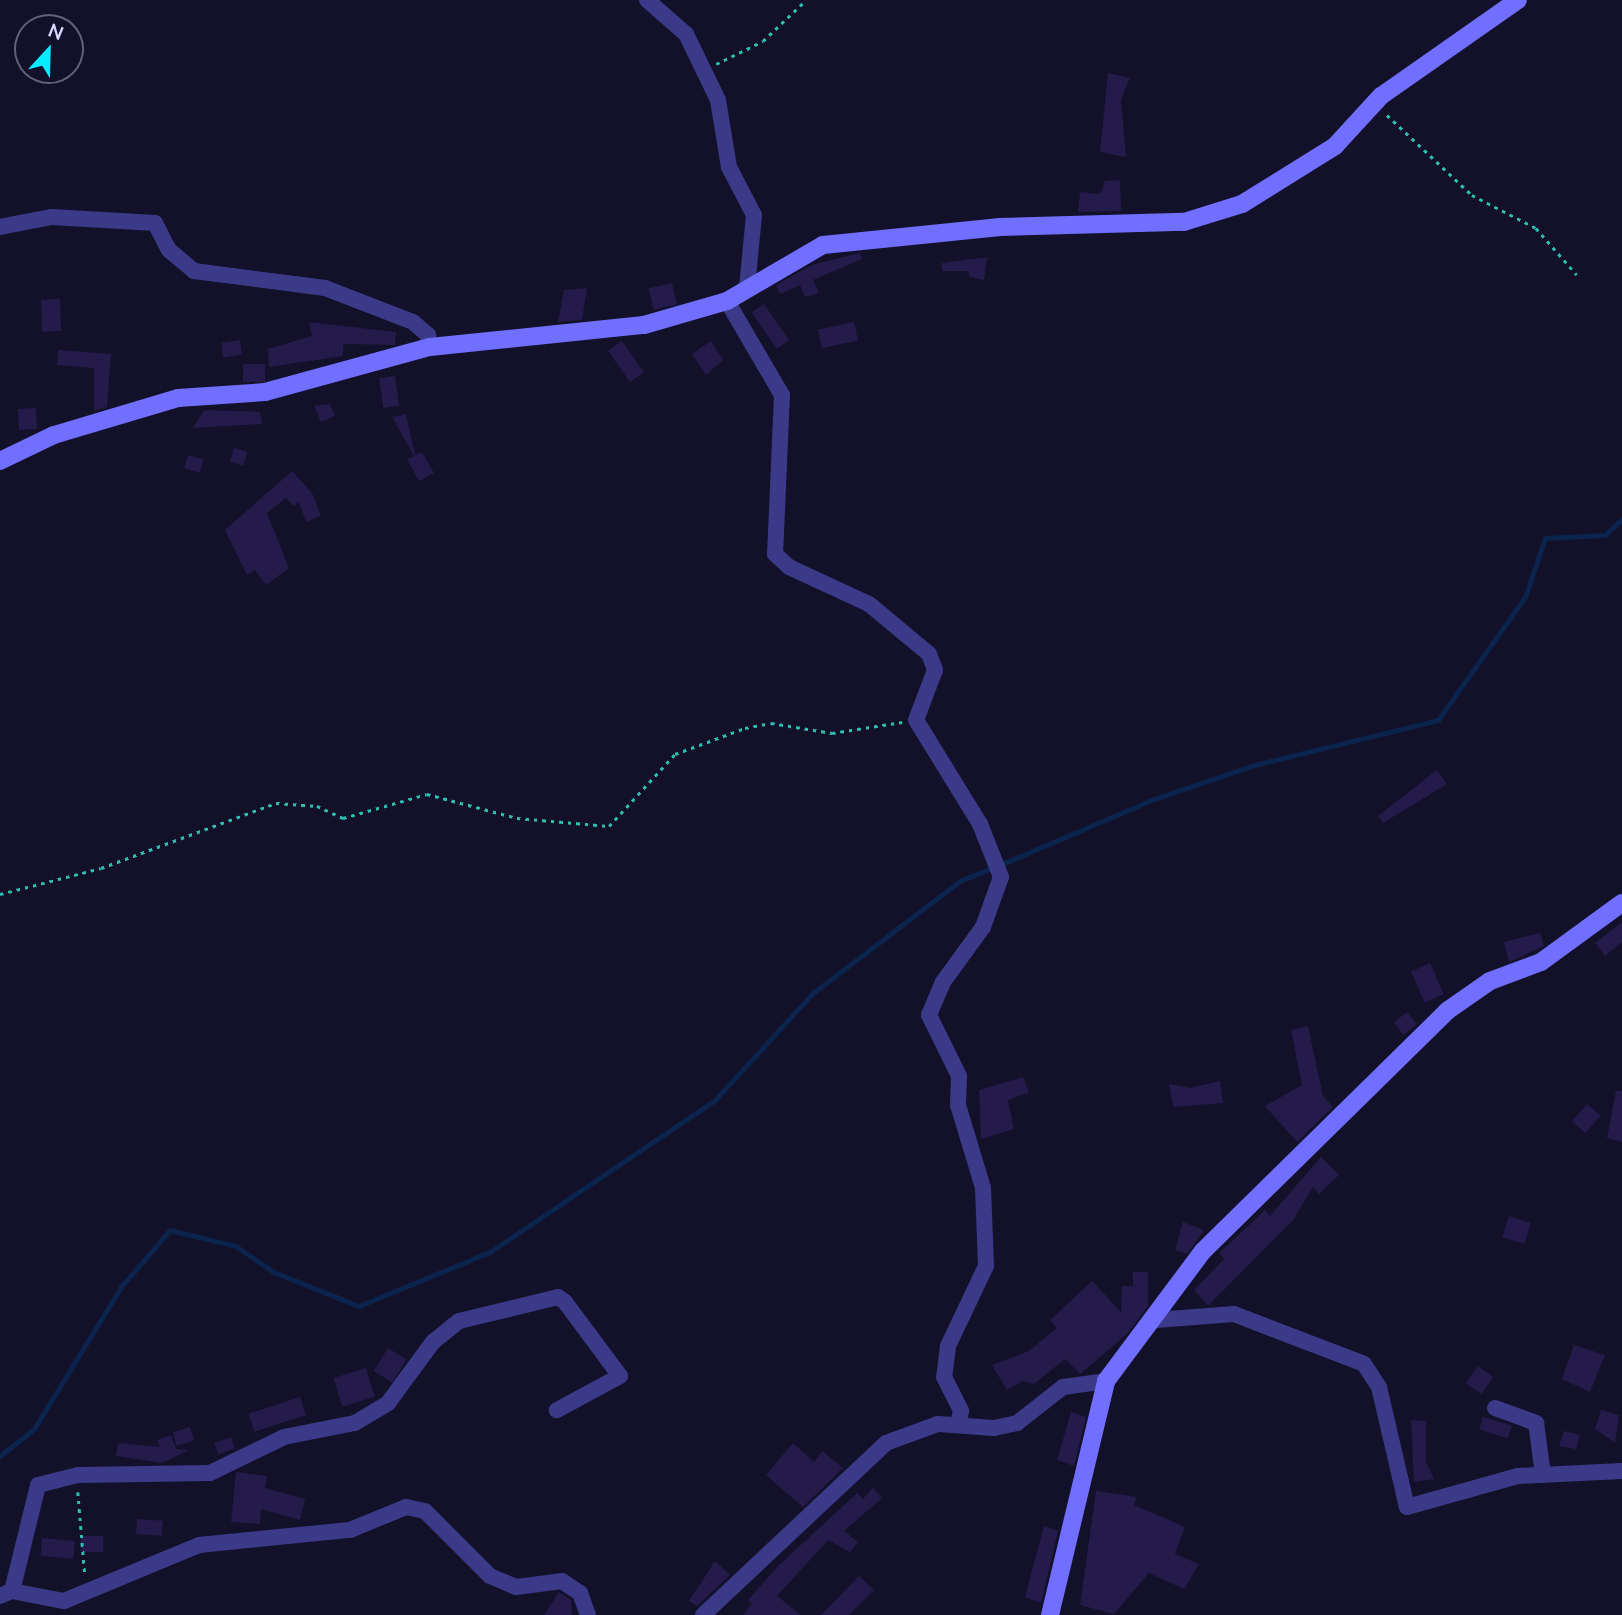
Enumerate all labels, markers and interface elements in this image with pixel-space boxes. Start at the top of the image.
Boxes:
north arrow [14,14,84,84]
text: N [45,18,67,45]

